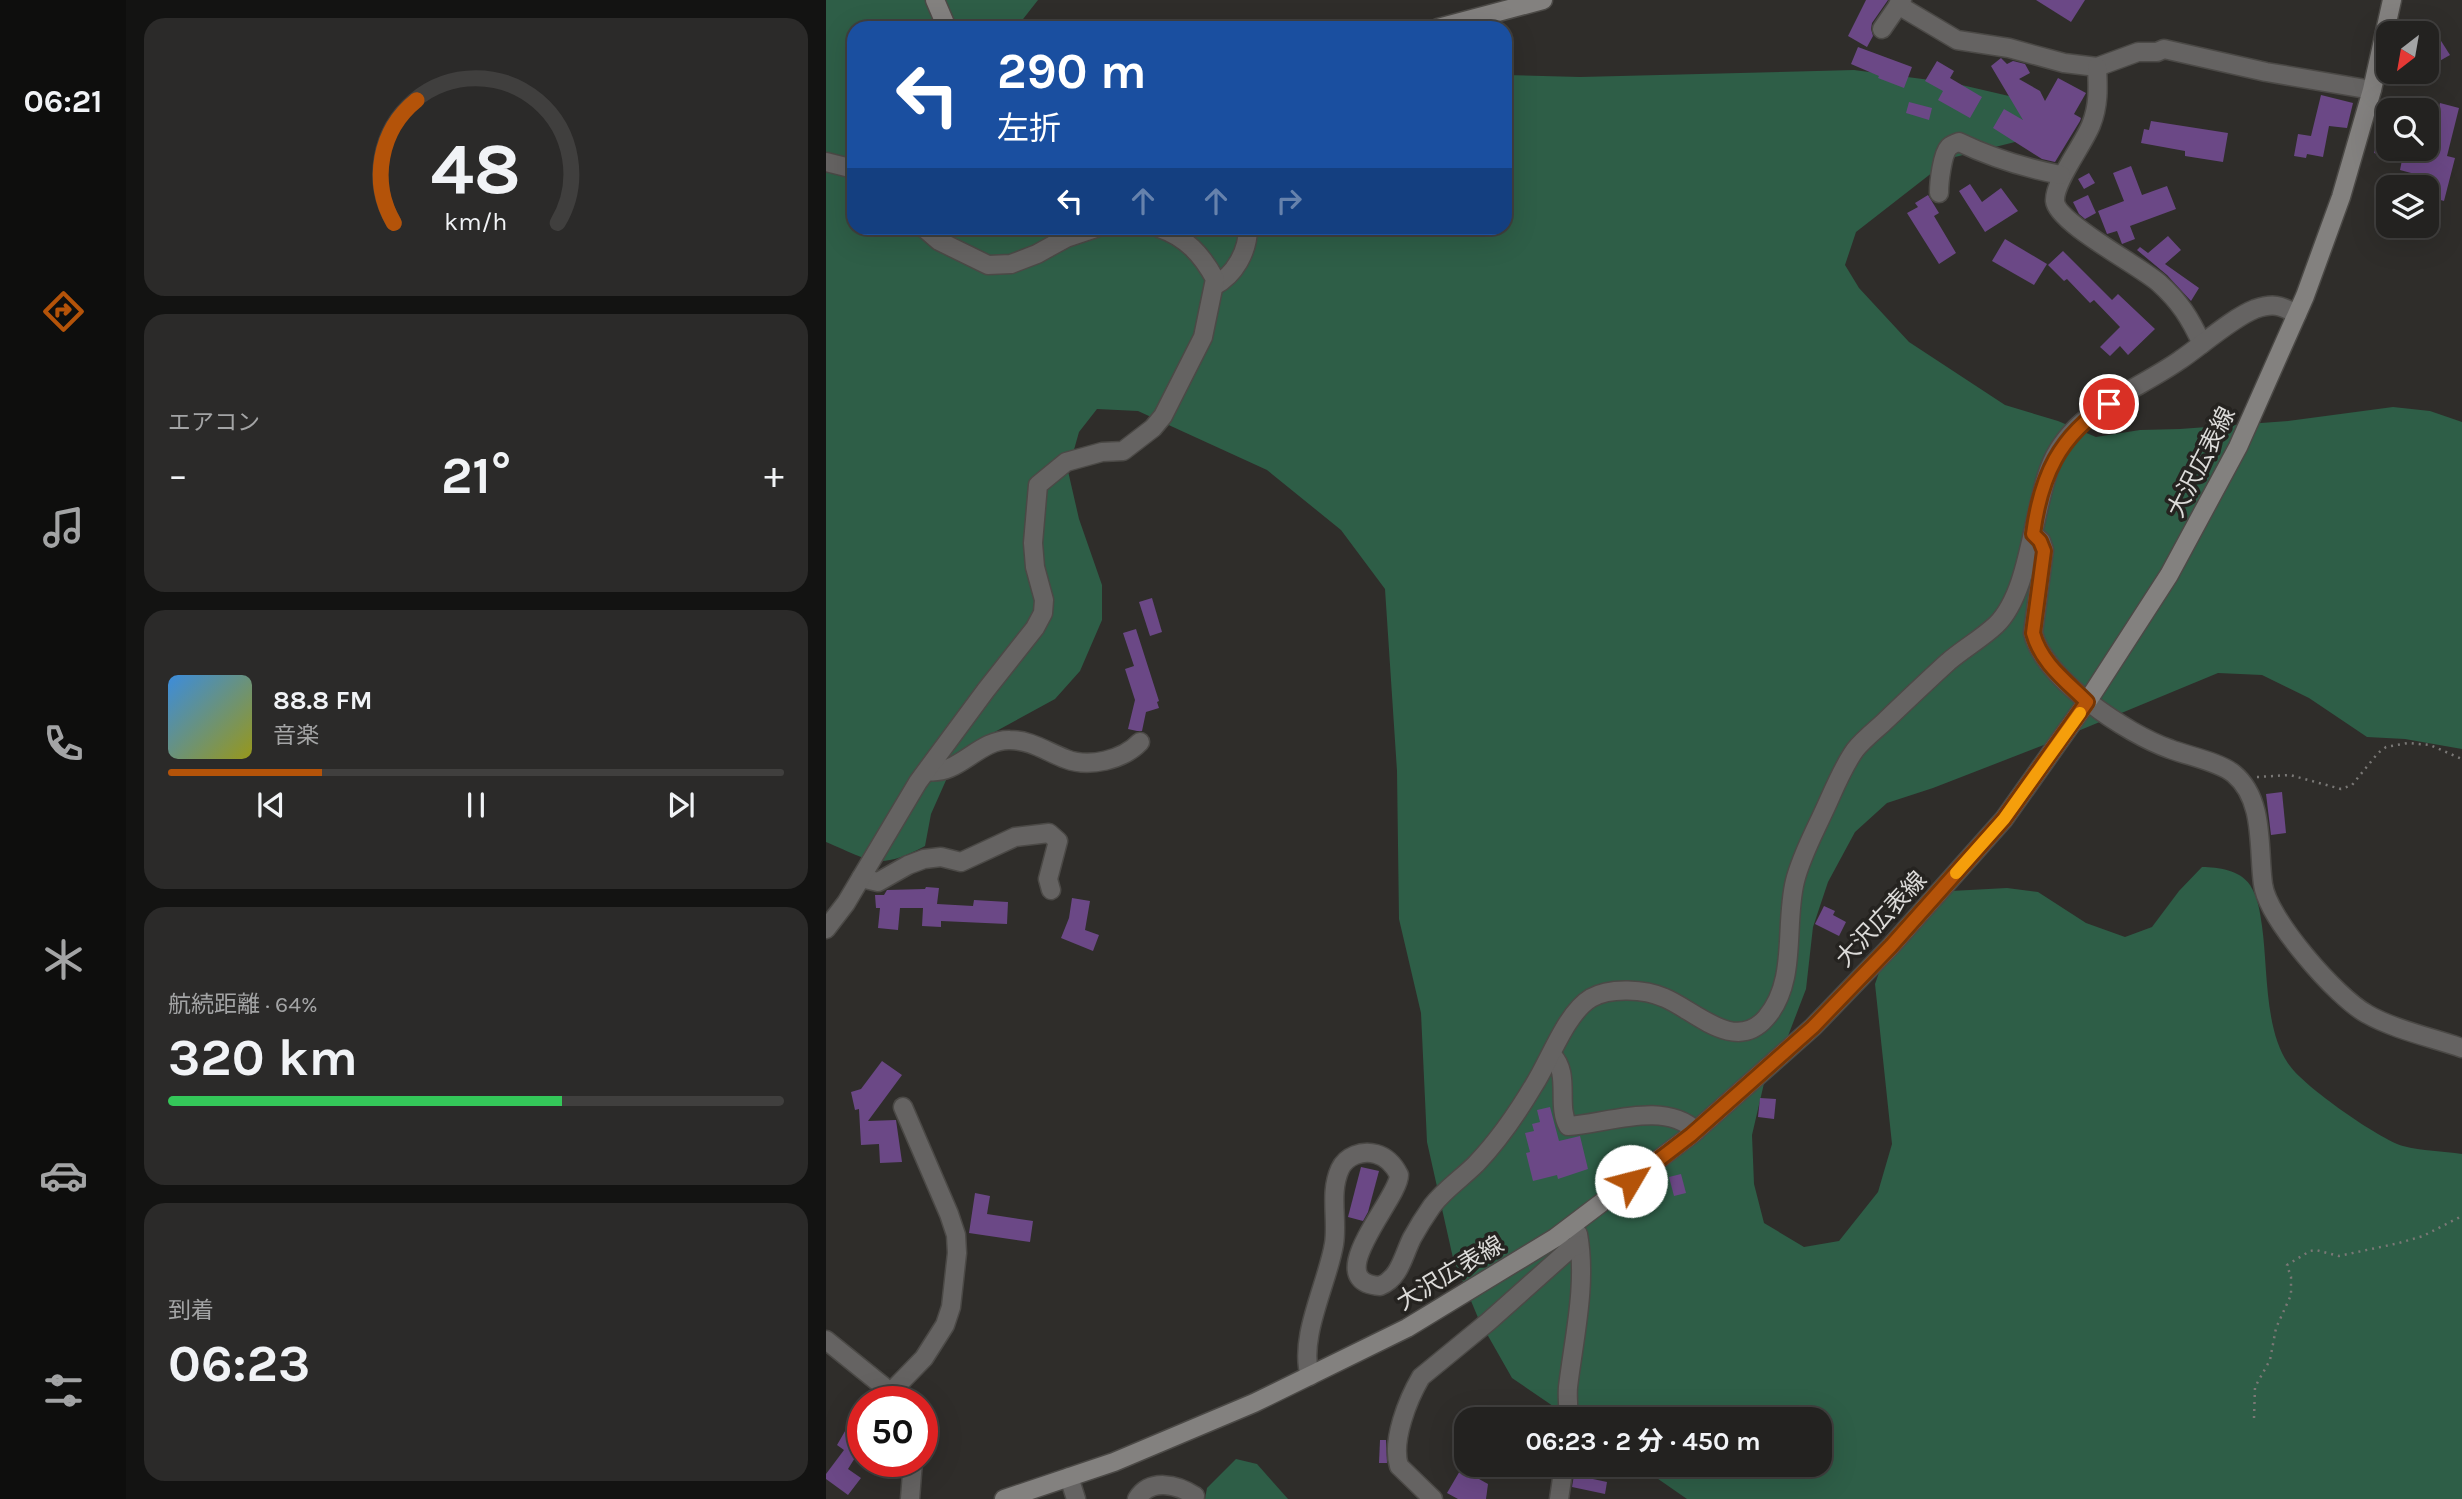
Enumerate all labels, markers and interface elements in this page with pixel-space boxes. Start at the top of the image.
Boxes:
north arrow [2376,21,2440,84]
map controls [2376,21,2439,238]
text: 290 m [997,43,1146,100]
icon: left [882,49,973,140]
text: 06:21 [23,83,103,120]
button: search [2376,98,2439,161]
text: 左折 [997,110,1061,147]
text: 48 [431,126,521,211]
button: layers [2376,175,2439,238]
icon: left [1051,182,1089,220]
icon: ahead [1124,182,1162,220]
icon: ahead [1197,182,1235,220]
icon: right [1270,182,1308,220]
text: km/h [444,207,508,236]
icon: directions [39,287,88,336]
pin [2079,374,2139,434]
icon: arrive [2090,385,2128,423]
street label: 大沢広表線 [2161,402,2241,522]
text: エアコン [168,409,260,436]
text: 21° [441,445,511,506]
text: − [168,453,188,498]
text: + [764,453,784,498]
icon: music [39,503,88,552]
text: 88.8 FM [273,685,373,716]
icon: phone [39,719,88,768]
text: 音楽 [273,722,319,749]
icon: previous [252,786,290,824]
icon: pause [457,786,495,824]
icon: next [662,786,700,824]
street label: 大沢広表線 [1830,866,1932,972]
icon: climate [39,935,88,984]
text: 航続距離 · 64% [168,991,318,1018]
text: 320 km [168,1027,358,1088]
position arrow [1594,1144,1668,1218]
icon: car [39,1151,88,1200]
street label: 大沢広表線 [1391,1230,1509,1316]
text: 到着 [168,1297,214,1324]
text: 06:23 [168,1333,310,1394]
icon: filters [39,1366,88,1415]
speed limit sign: 50 [847,1386,938,1477]
text: 06:23 · 2 分 · 450 m [1525,1426,1761,1457]

